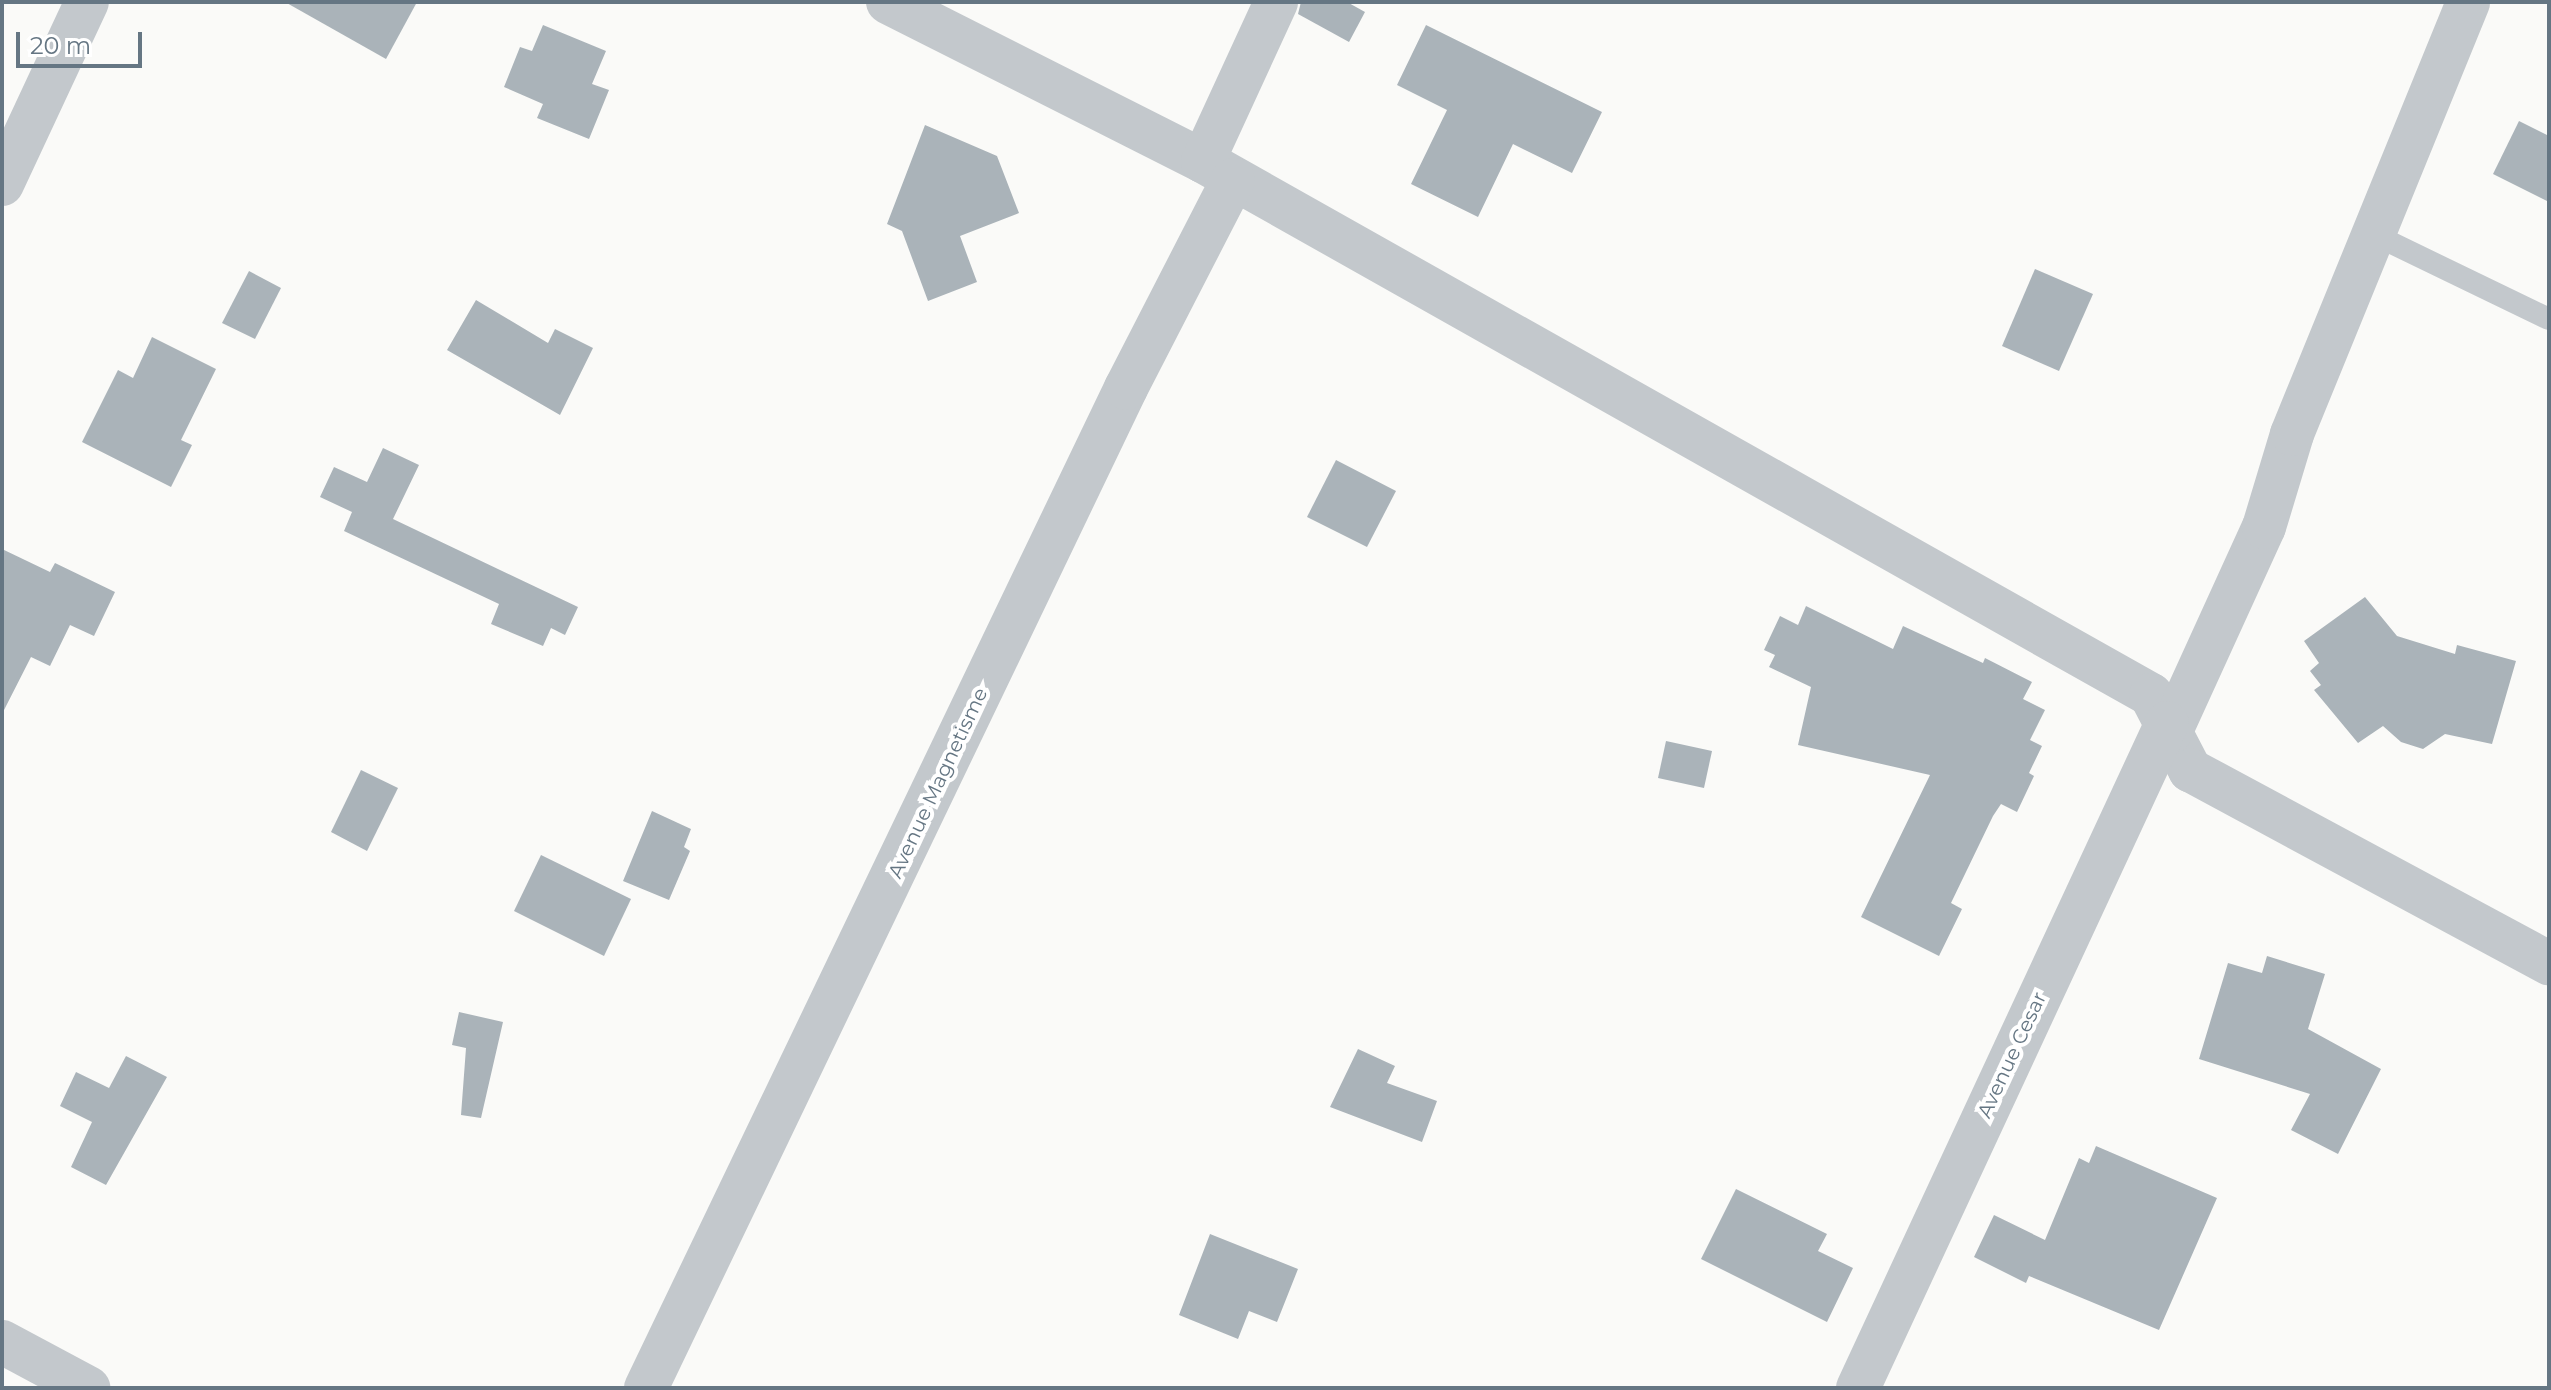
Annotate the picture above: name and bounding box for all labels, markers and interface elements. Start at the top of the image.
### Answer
scale bar [20,16,146,66]
text: 20 m [30,31,91,60]
street label: Avenue Magnetisme [883,684,993,882]
street label: Avenue Cesar [1972,988,2052,1122]

